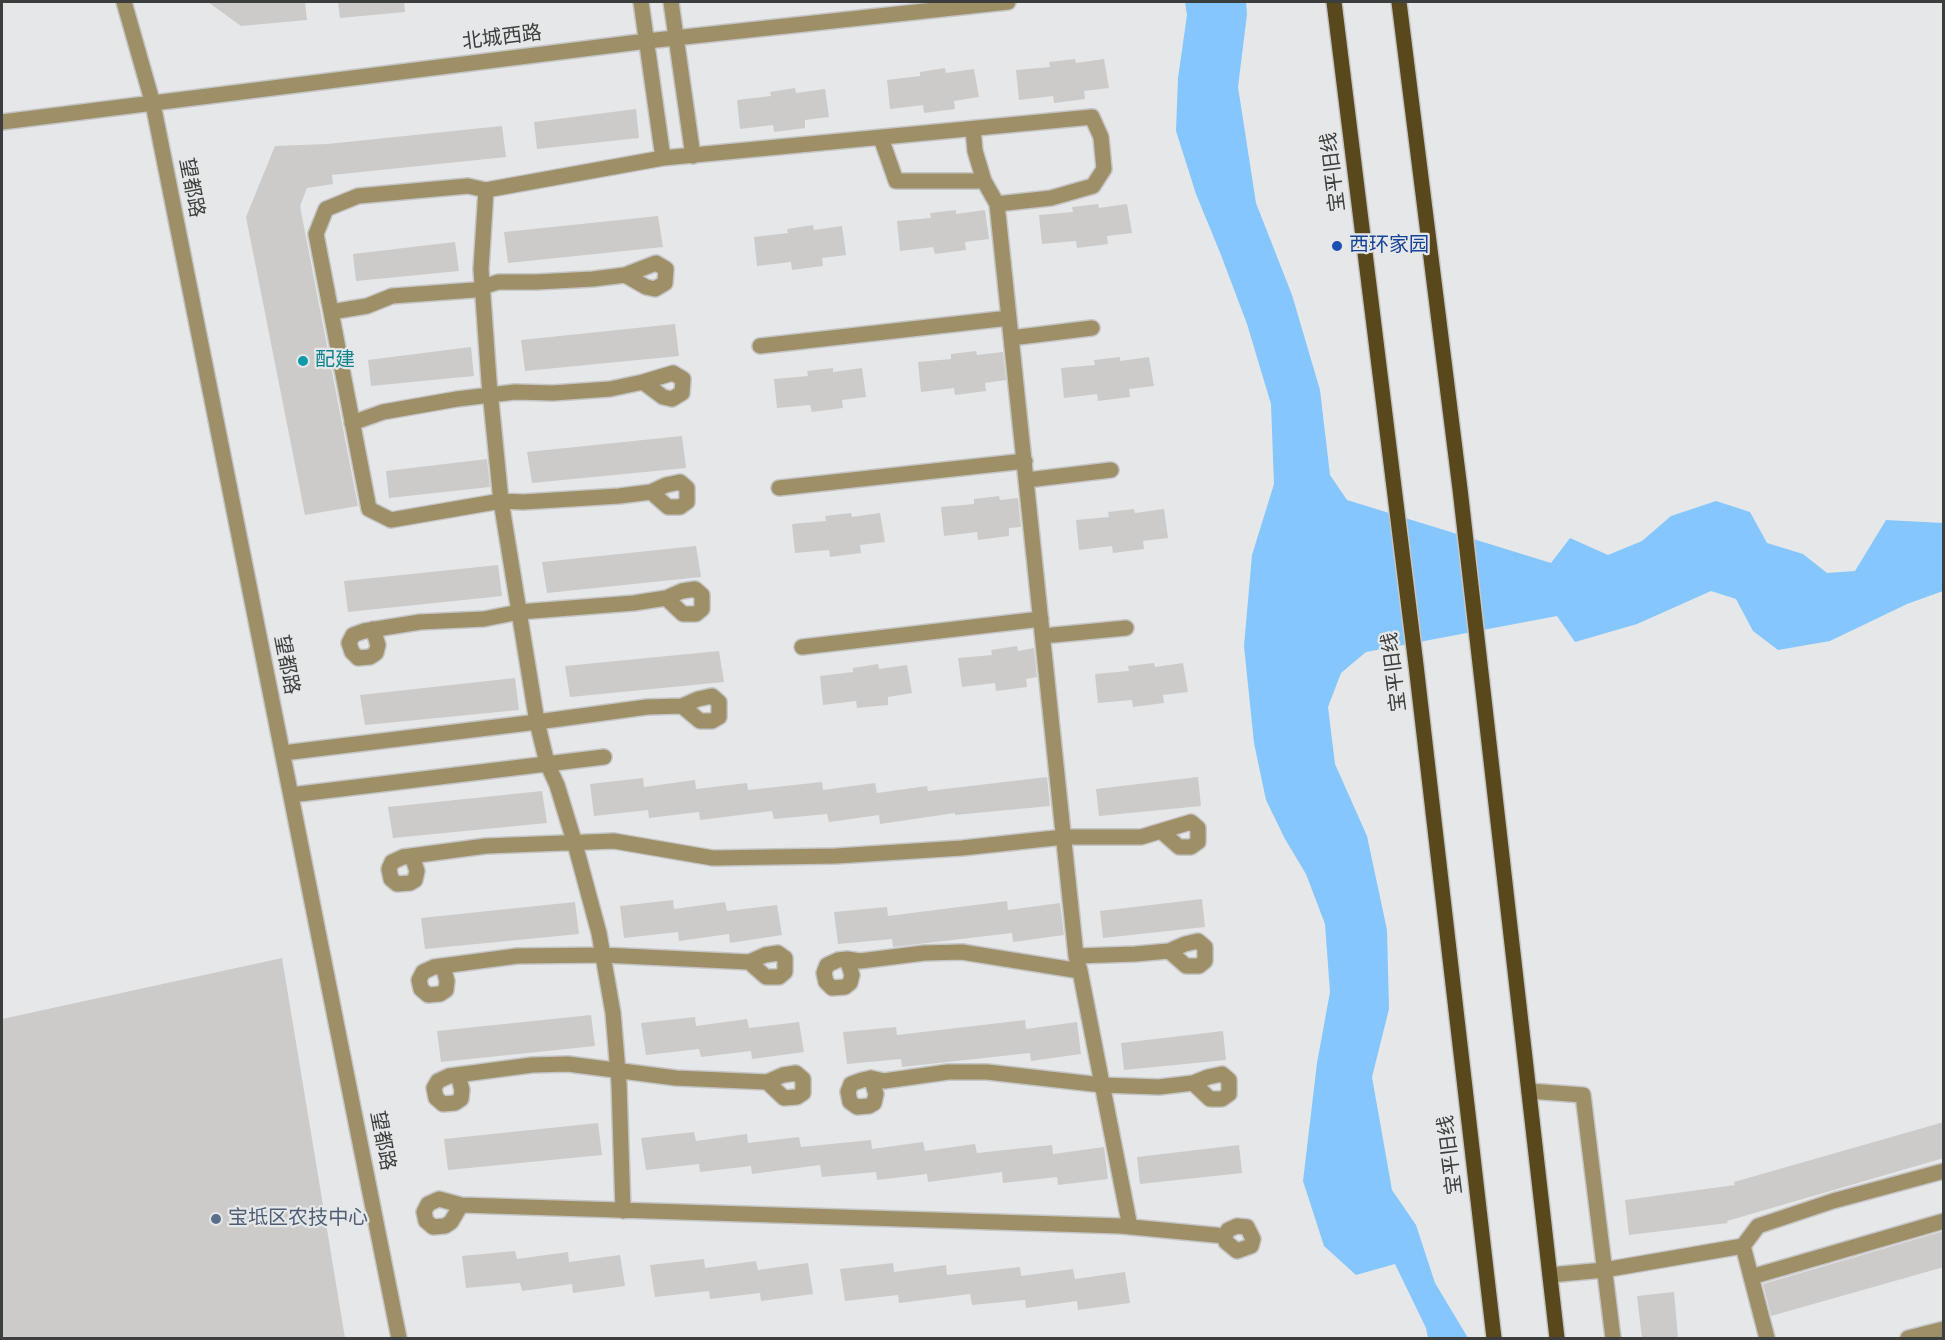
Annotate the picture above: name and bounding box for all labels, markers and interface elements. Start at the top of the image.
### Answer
street label: 北城西路 [461,21,543,55]
street label: 宝平旧线 [1317,131,1351,213]
street label: 望都路 [173,156,209,220]
place label: 西环家园 [1349,234,1429,258]
marker: 西环家园 [1330,239,1344,253]
place label: 配建 [315,349,355,373]
marker: 配建 [296,354,310,368]
street label: 宝平旧线 [1378,631,1412,713]
street label: 望都路 [268,633,304,697]
street label: 望都路 [364,1109,400,1173]
street label: 宝平旧线 [1434,1114,1468,1196]
place label: 宝坻区农技中心 [228,1207,368,1231]
marker: 宝坻区农技中心 [209,1212,223,1226]

